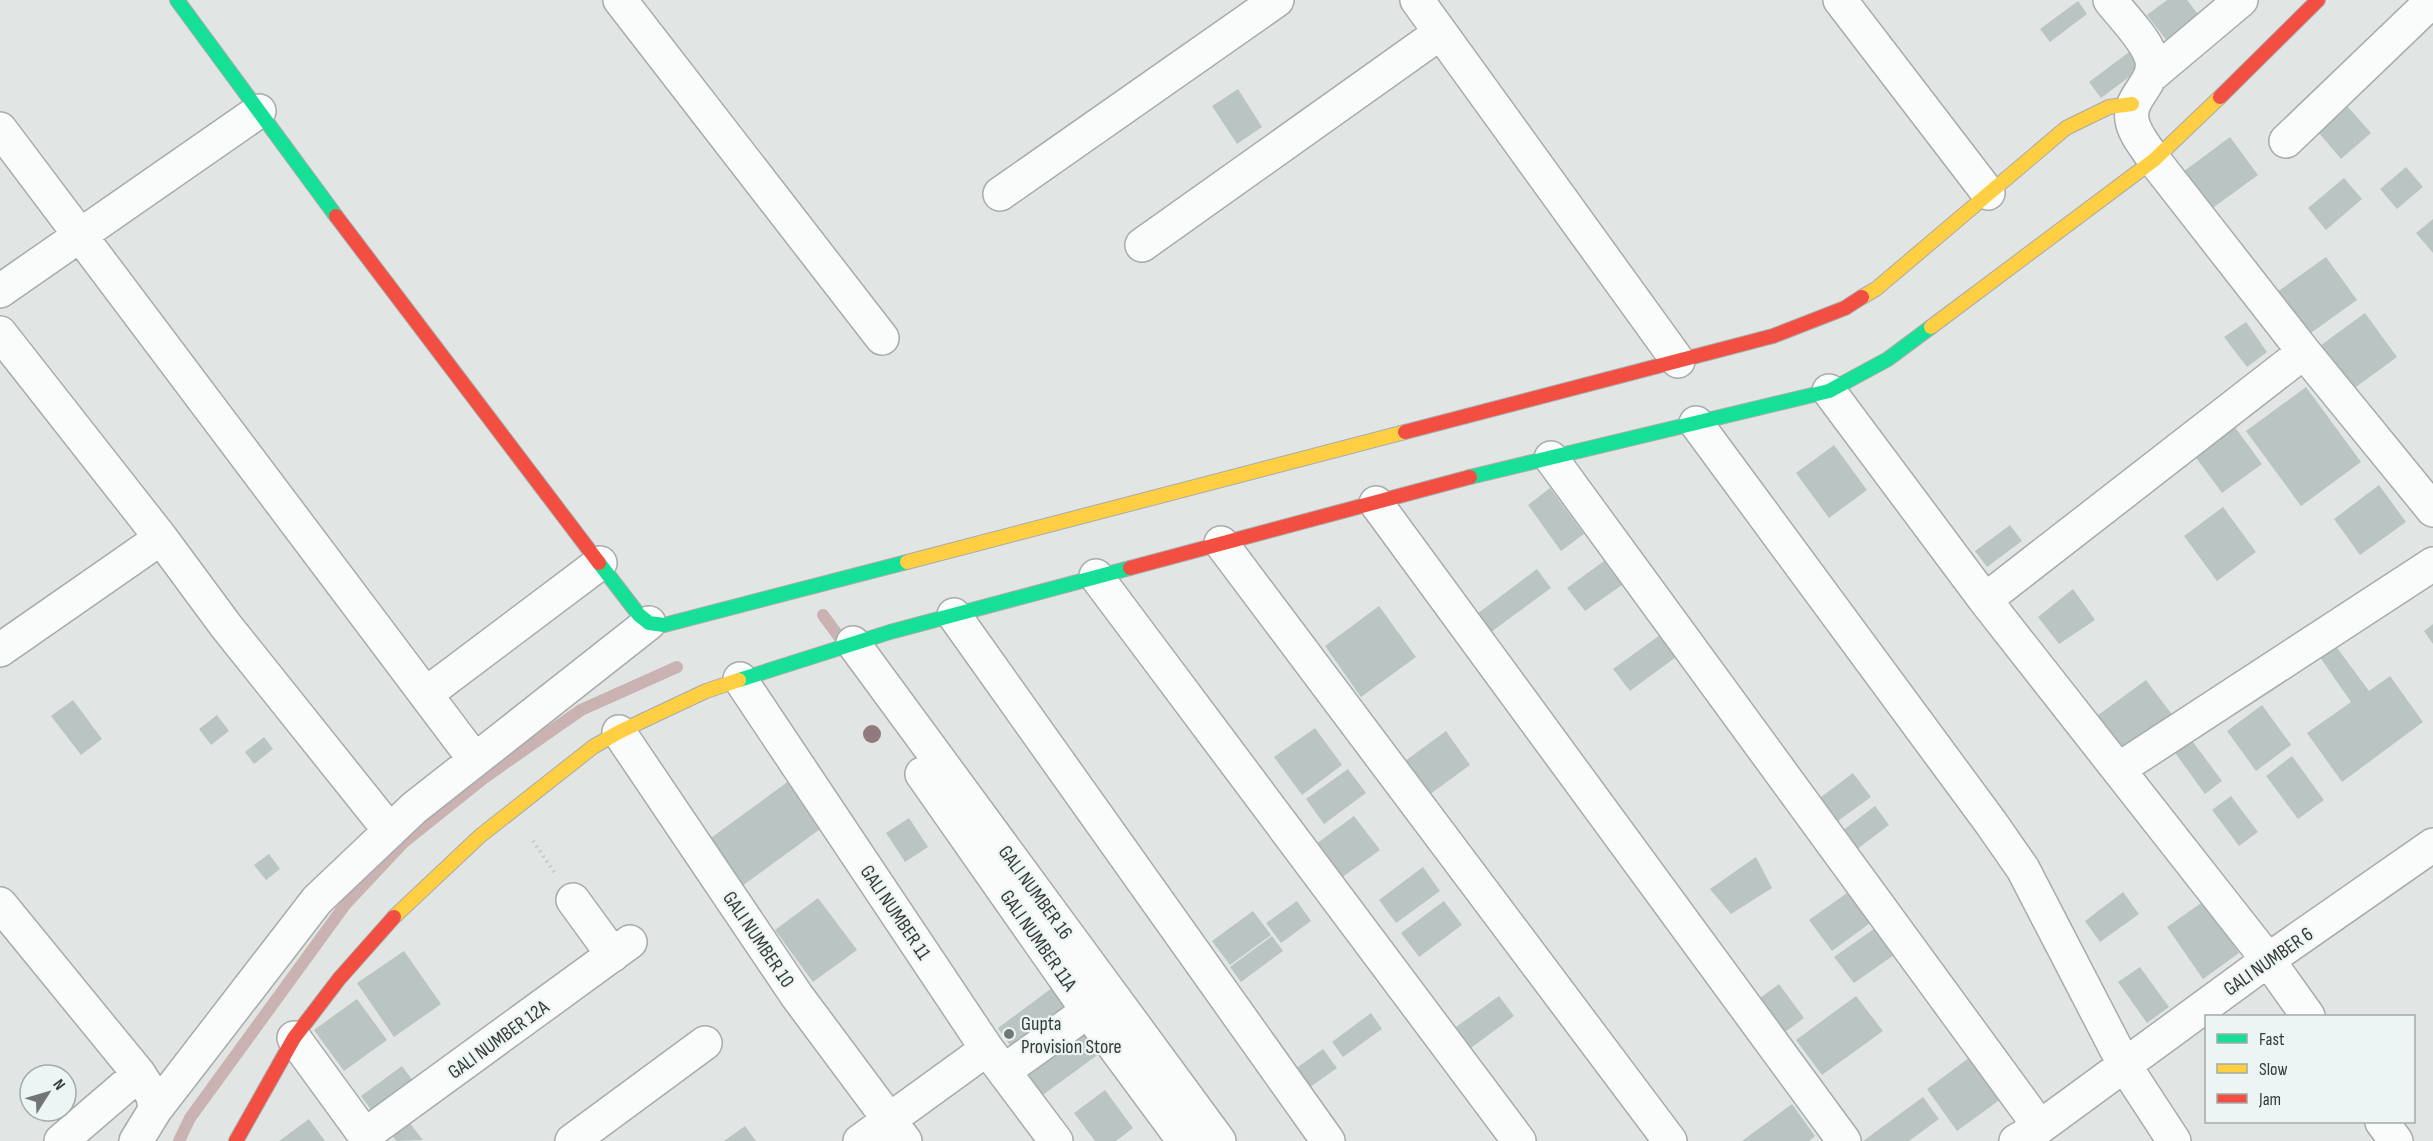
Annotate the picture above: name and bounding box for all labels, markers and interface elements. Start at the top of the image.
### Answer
street label: GALI NUMBER 16 [993,841,1077,944]
street label: GALI NUMBER 11 [855,861,936,964]
street label: GALI NUMBER 11A [995,886,1082,996]
street label: GALI NUMBER 10 [717,887,799,992]
street label: GALI NUMBER 6 [2219,922,2318,1001]
street label: GALI NUMBER 12A [443,995,554,1084]
place label: Gupta Provision Store [1021,1012,1122,1059]
legend [2205,1015,2415,1123]
marker: Gupta Provision Store [1002,1027,1016,1041]
text: Fast [2259,1029,2285,1050]
text: Slow [2259,1059,2288,1080]
north arrow [18,1063,78,1123]
text: N [49,1076,69,1094]
text: Jam [2258,1089,2281,1110]

